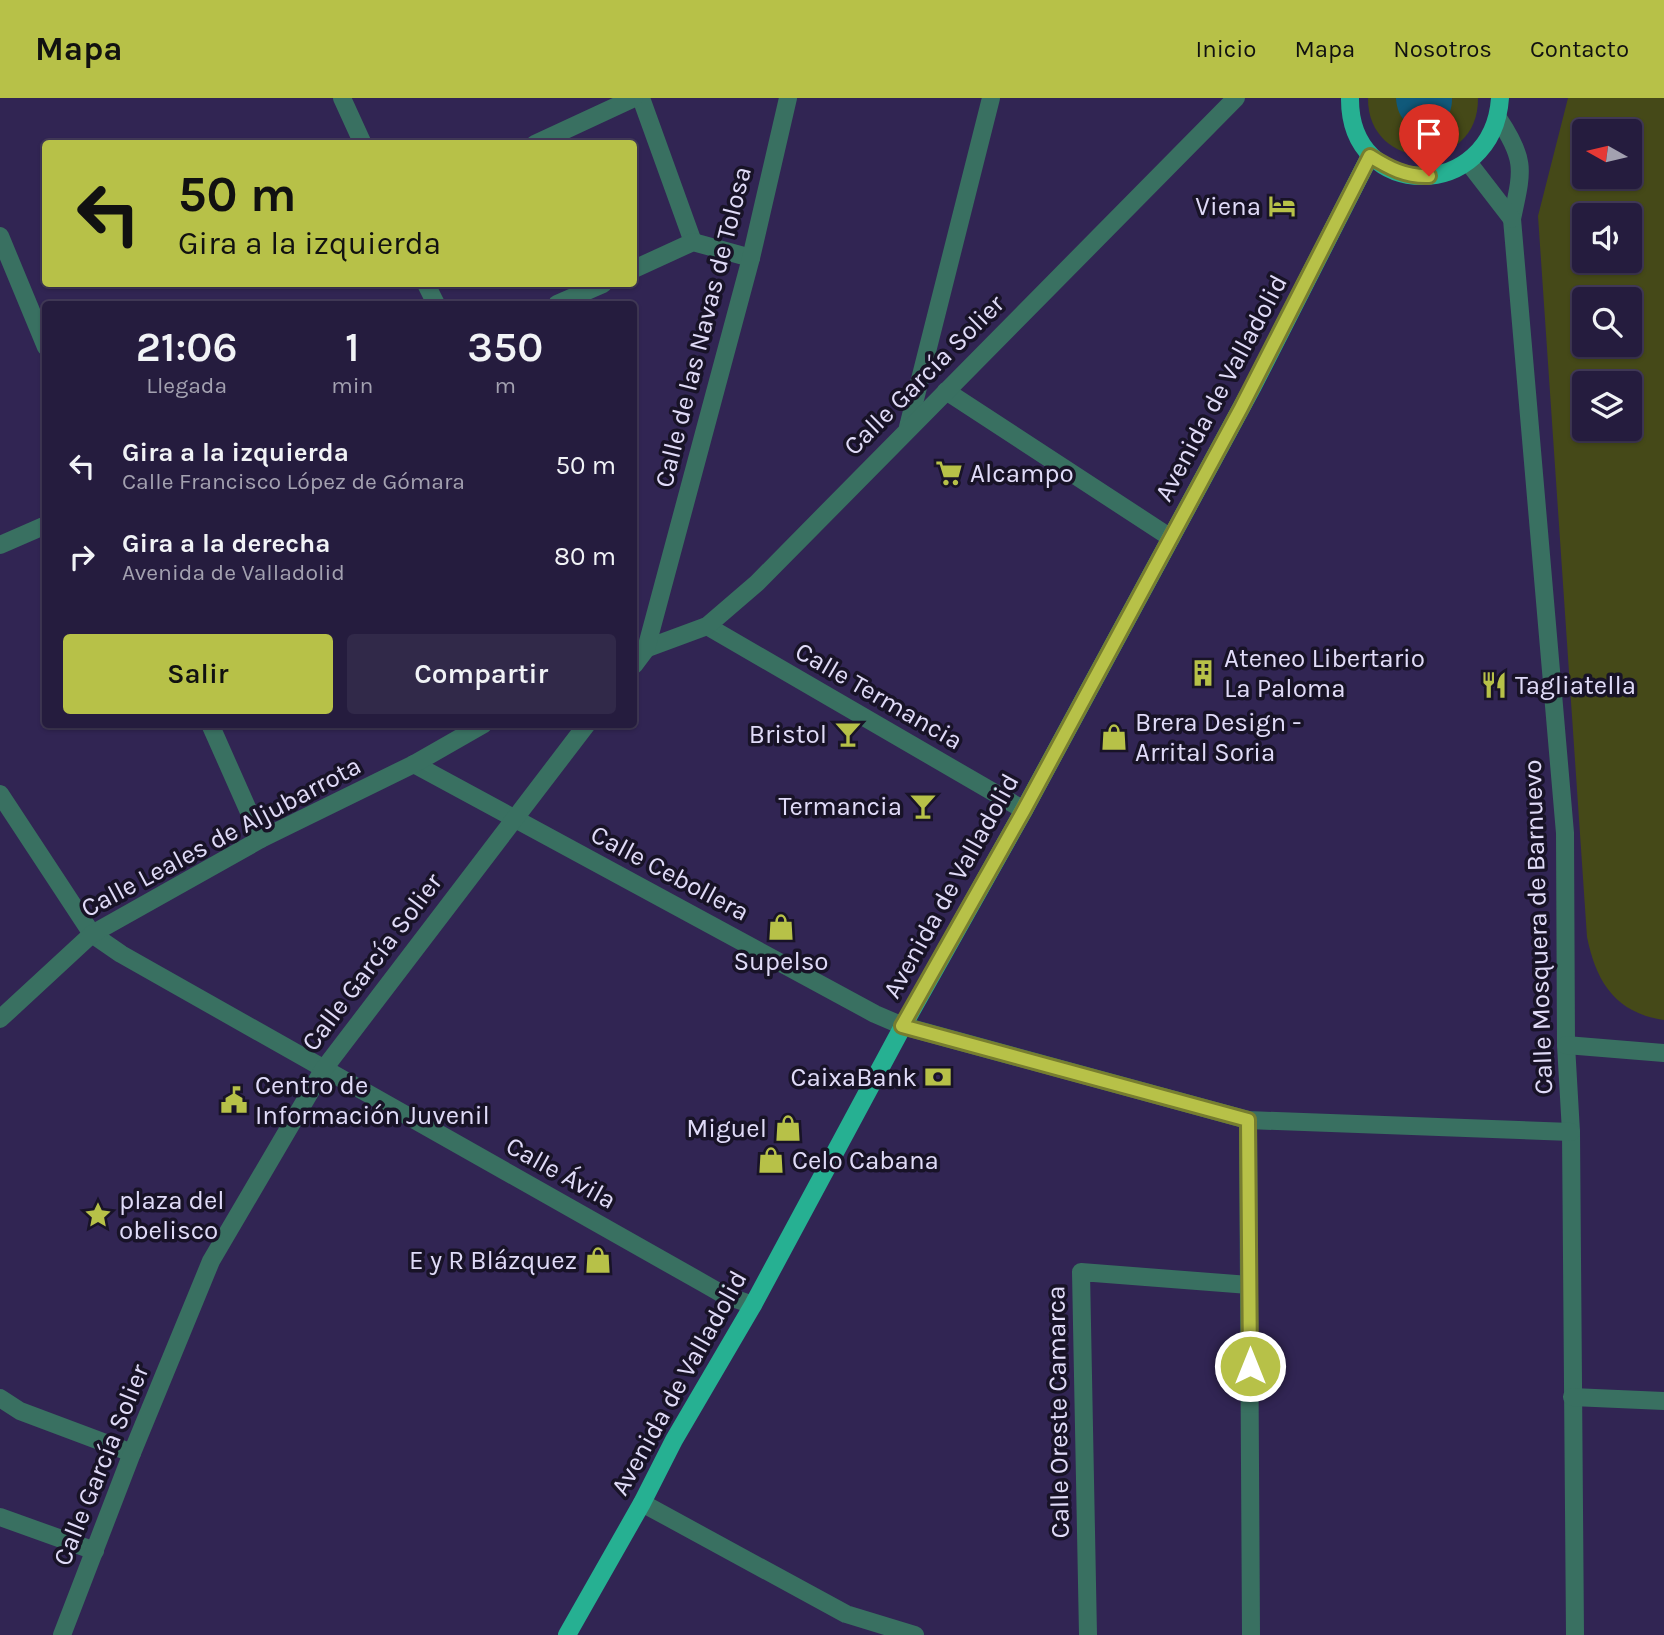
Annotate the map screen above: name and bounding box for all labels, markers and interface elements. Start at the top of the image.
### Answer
text: Mapa [35,30,123,68]
text: Inicio [1195,35,1256,63]
text: Mapa [1294,35,1355,63]
text: Nosotros [1393,35,1492,63]
text: Contacto [1530,35,1629,63]
pin [1399,104,1459,176]
icon: arrive [1410,115,1448,153]
north arrow [1572,119,1642,189]
map controls [1572,119,1642,441]
street label: Calle de las Navas de Tolosa [648,163,758,491]
text: 50 m [178,166,296,223]
icon: left [63,168,154,259]
place label: Viena [1195,191,1261,222]
hotel icon: Viena [1267,191,1297,221]
button: sound [1572,203,1642,273]
text: Gira a la izquierda [178,225,441,262]
street label: Avenida de Valladolid [1148,269,1294,507]
button: search [1572,287,1642,357]
street label: Calle García Solier [837,288,1011,462]
text: 21:06 [136,322,238,372]
text: 1 [345,322,360,372]
text: 350 [467,322,543,372]
button: layers [1572,371,1642,441]
text: Llegada [146,372,227,399]
text: min [331,372,374,399]
text: m [494,372,516,399]
text: Gira a la izquierda [122,437,349,468]
icon: left [63,447,101,485]
text: 50 m [555,450,616,481]
supermarket icon: Alcampo [934,458,964,488]
place label: Alcampo [970,458,1074,489]
text: Calle Francisco López de Gómara [122,468,465,495]
text: Gira a la derecha [122,528,331,559]
icon: right [63,538,101,576]
text: 80 m [554,541,616,572]
text: Avenida de Valladolid [122,559,345,586]
button: Salir [63,634,333,714]
button: Compartir [347,634,616,714]
street label: Calle Termancia [790,636,968,756]
place label: Ateneo Libertario La Paloma [1224,643,1425,704]
building icon: Ateneo Libertario La Paloma [1188,658,1218,688]
restaurant icon: Tagliatella [1479,670,1509,700]
place label: Tagliatella [1515,670,1636,701]
place label: Brera Design - Arrital Soria [1135,707,1301,768]
place label: Bristol [749,719,827,750]
bar icon: Bristol [833,719,863,749]
shop icon: Brera Design - Arrital Soria [1099,722,1129,752]
street label: Calle Leales de Aljubarrota [76,750,366,924]
street label: Calle Mosquera de Barnuevo [1517,759,1559,1095]
street label: Avenida de Valladolid [876,768,1026,1004]
place label: Termancia [778,791,902,822]
bar icon: Termancia [908,791,938,821]
street label: Calle Cebollera [586,818,754,928]
street label: Calle García Solier [295,867,449,1057]
shop icon: Supelso [766,912,796,942]
place label: Supelso [733,946,829,977]
place label: CaixaBank [791,1062,917,1093]
bank icon: CaixaBank [923,1062,953,1092]
place label: Centro de Información Juvenil [255,1070,490,1131]
public building icon: Centro de Información Juvenil [219,1085,249,1115]
place label: Miguel [686,1113,767,1144]
shop icon: Miguel [773,1113,803,1143]
street label: Calle Ávila [501,1129,622,1216]
shop icon: Celo Cabana [756,1145,786,1175]
place label: Celo Cabana [792,1145,939,1176]
place label: plaza del obelisco [119,1185,225,1246]
place icon: plaza del obelisco [83,1200,113,1230]
place label: E y R Blázquez [409,1245,577,1276]
shop icon: E y R Blázquez [583,1245,613,1275]
street label: Avenida de Valladolid [604,1265,754,1501]
street label: Calle Oreste Camarca [1040,1285,1076,1539]
position arrow [1213,1329,1287,1403]
street label: Calle García Solier [47,1359,156,1570]

